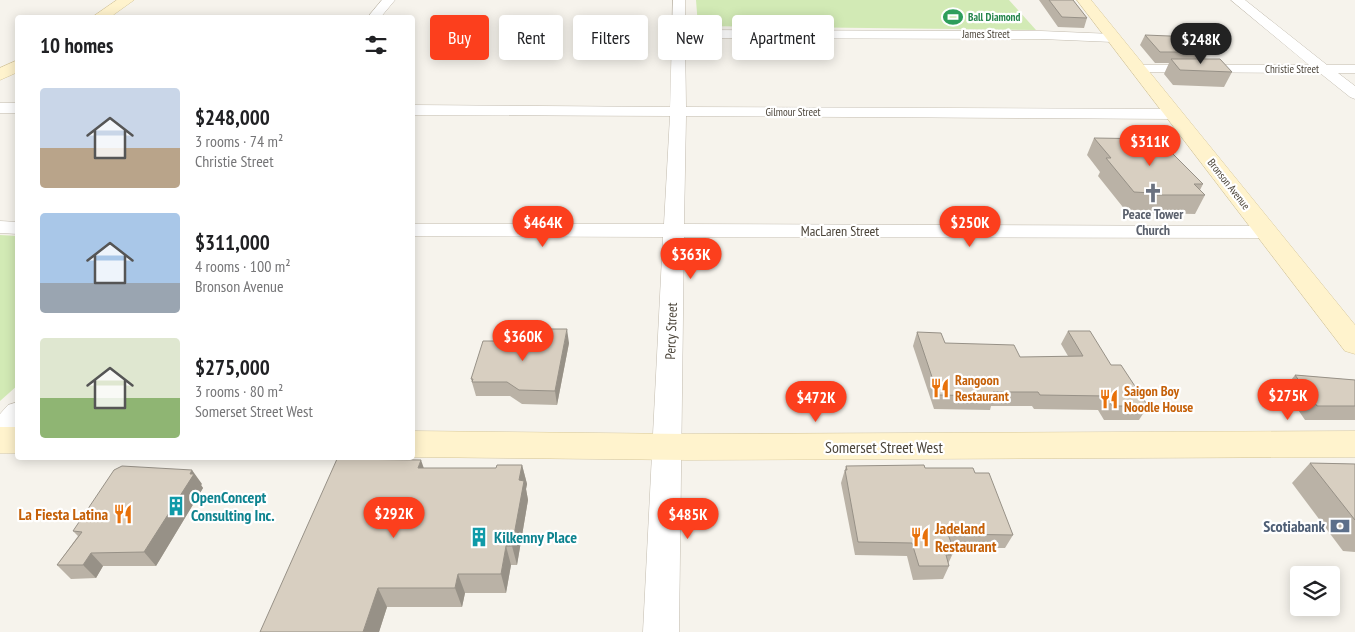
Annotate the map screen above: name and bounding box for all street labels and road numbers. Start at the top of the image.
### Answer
street label: James Street [961,27,1010,41]
street label: Christie Street [1265,62,1319,76]
street label: Gilmour Street [765,105,821,119]
street label: Bronson Avenue [1205,156,1254,213]
street label: MacLaren Street [801,222,879,240]
street label: Percy Street [661,302,681,360]
street label: Somerset Street West [825,437,944,457]

